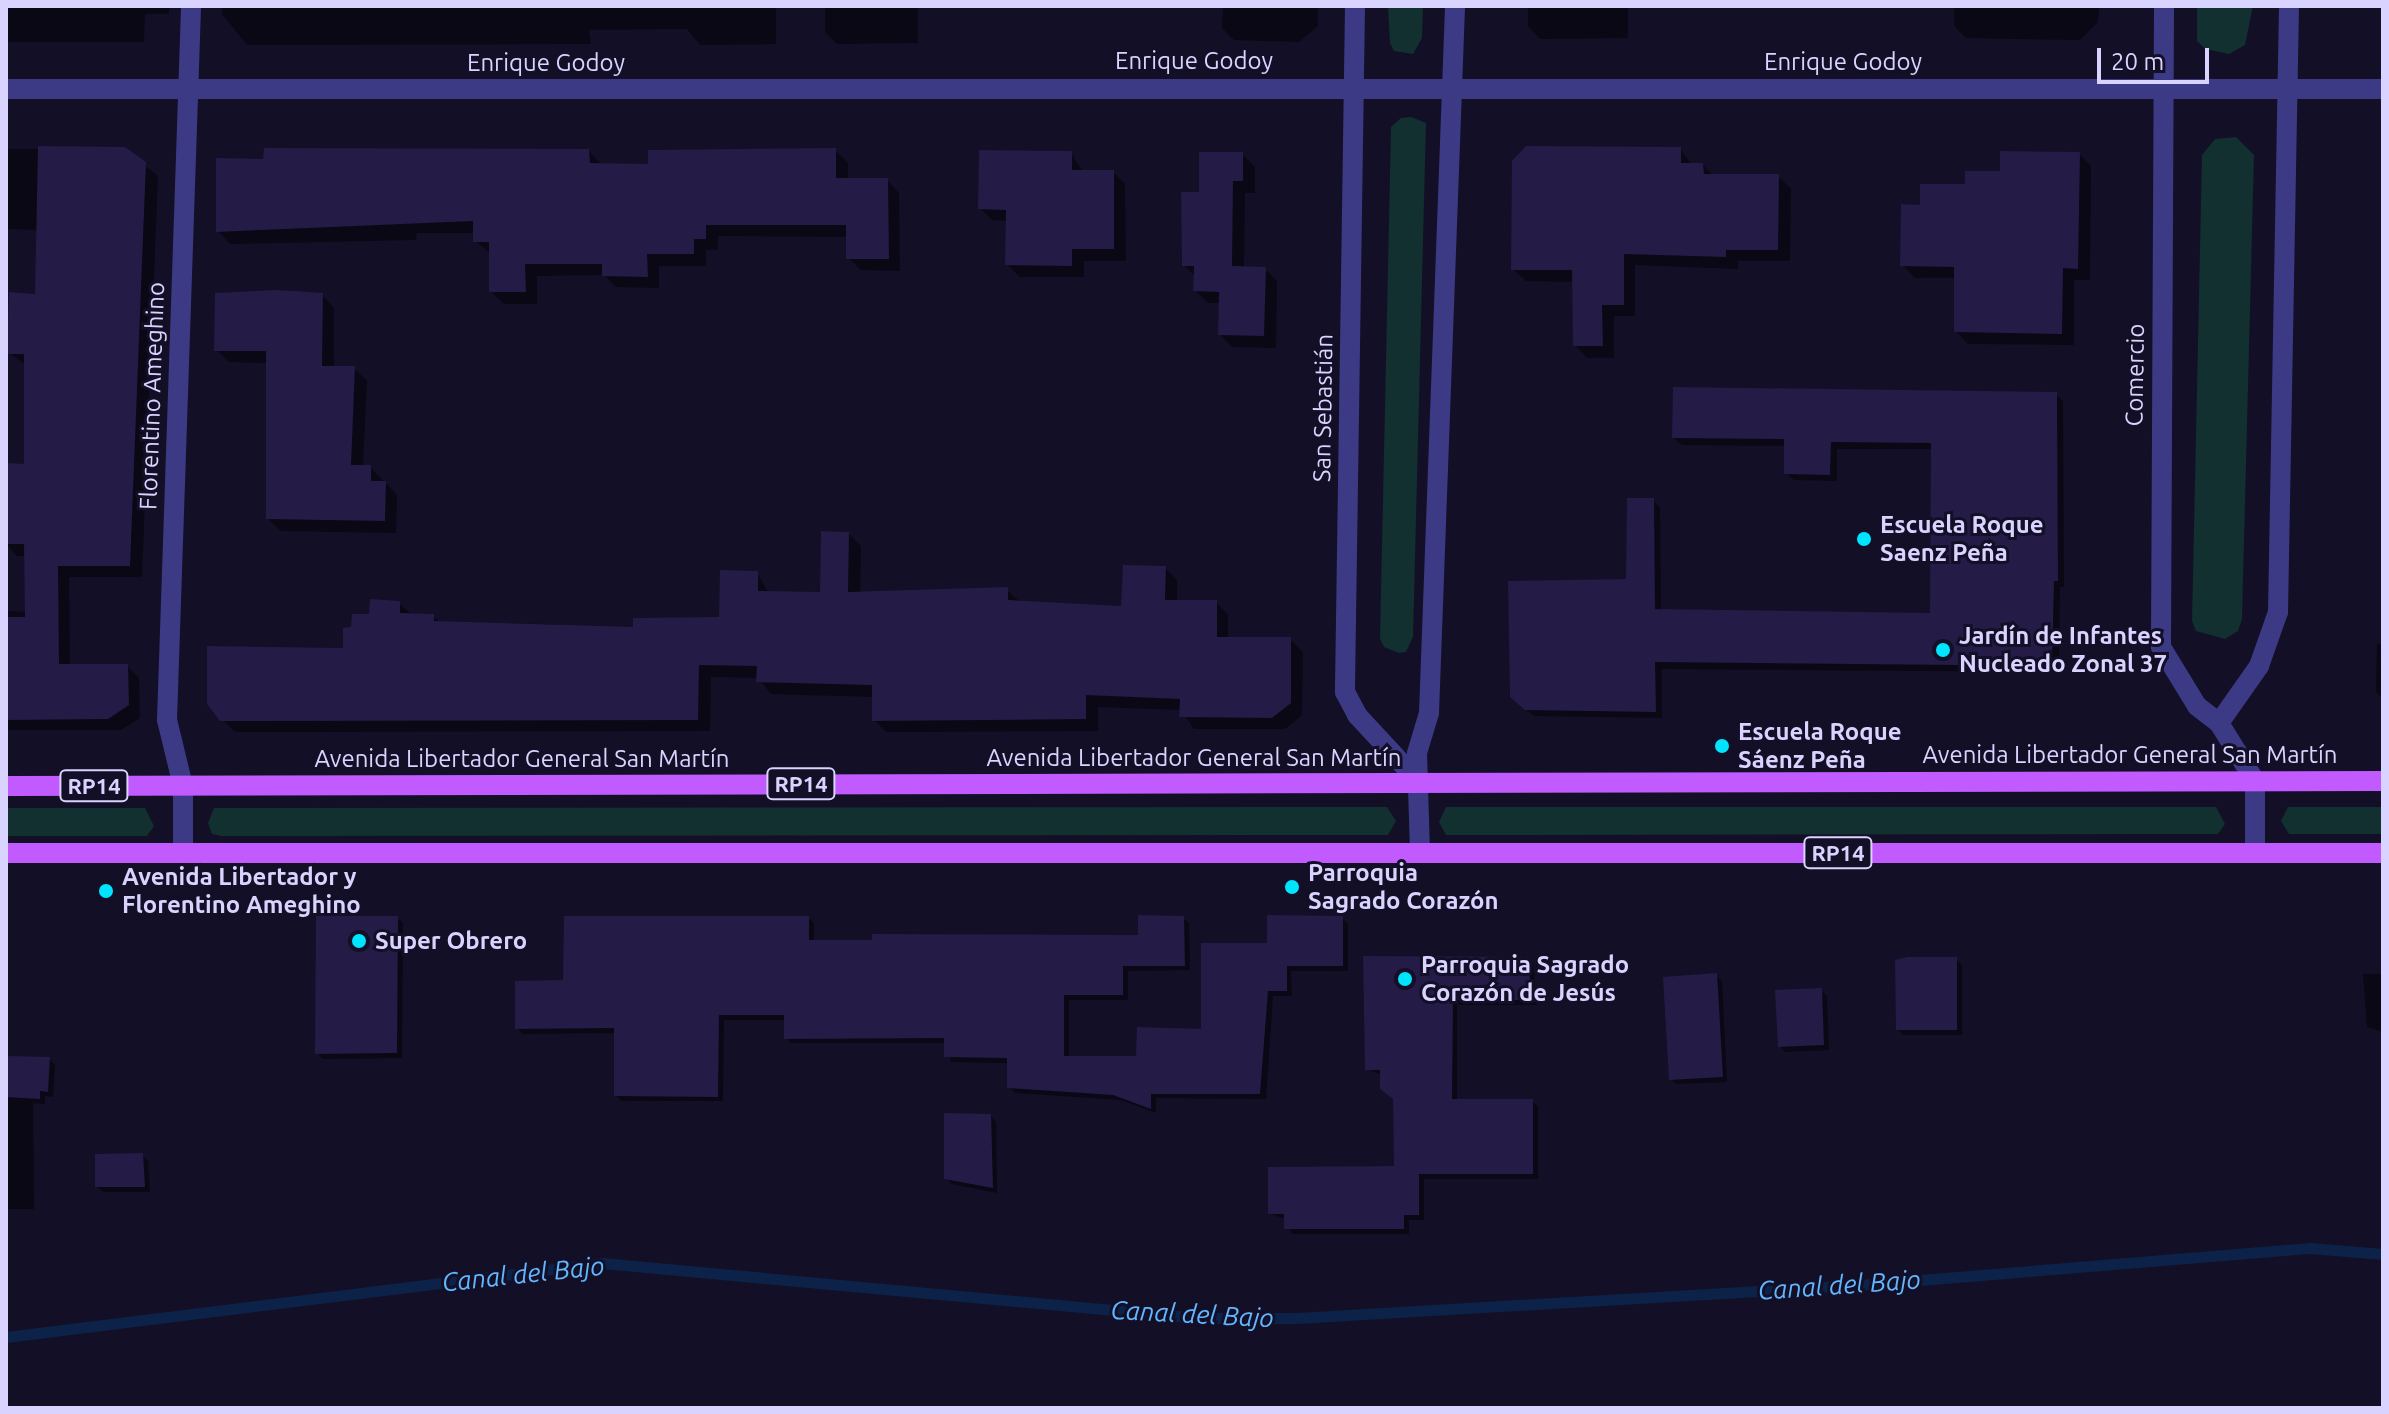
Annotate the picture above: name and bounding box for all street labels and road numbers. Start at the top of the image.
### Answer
street label: Enrique Godoy [1115,47,1273,75]
street label: Enrique Godoy [1764,48,1922,76]
street label: Enrique Godoy [467,49,625,77]
street label: Florentino Ameghino [134,282,170,510]
street label: Comercio [2120,323,2150,427]
street label: San Sebastián [1307,334,1339,482]
street label: Avenida Libertador General San Martín [1922,741,2338,769]
street label: Avenida Libertador General San Martín [986,744,1402,772]
street label: Avenida Libertador General San Martín [314,745,730,773]
road number: RP14 [765,766,837,802]
road number: RP14 [58,768,130,804]
road number: RP14 [1802,835,1874,871]

